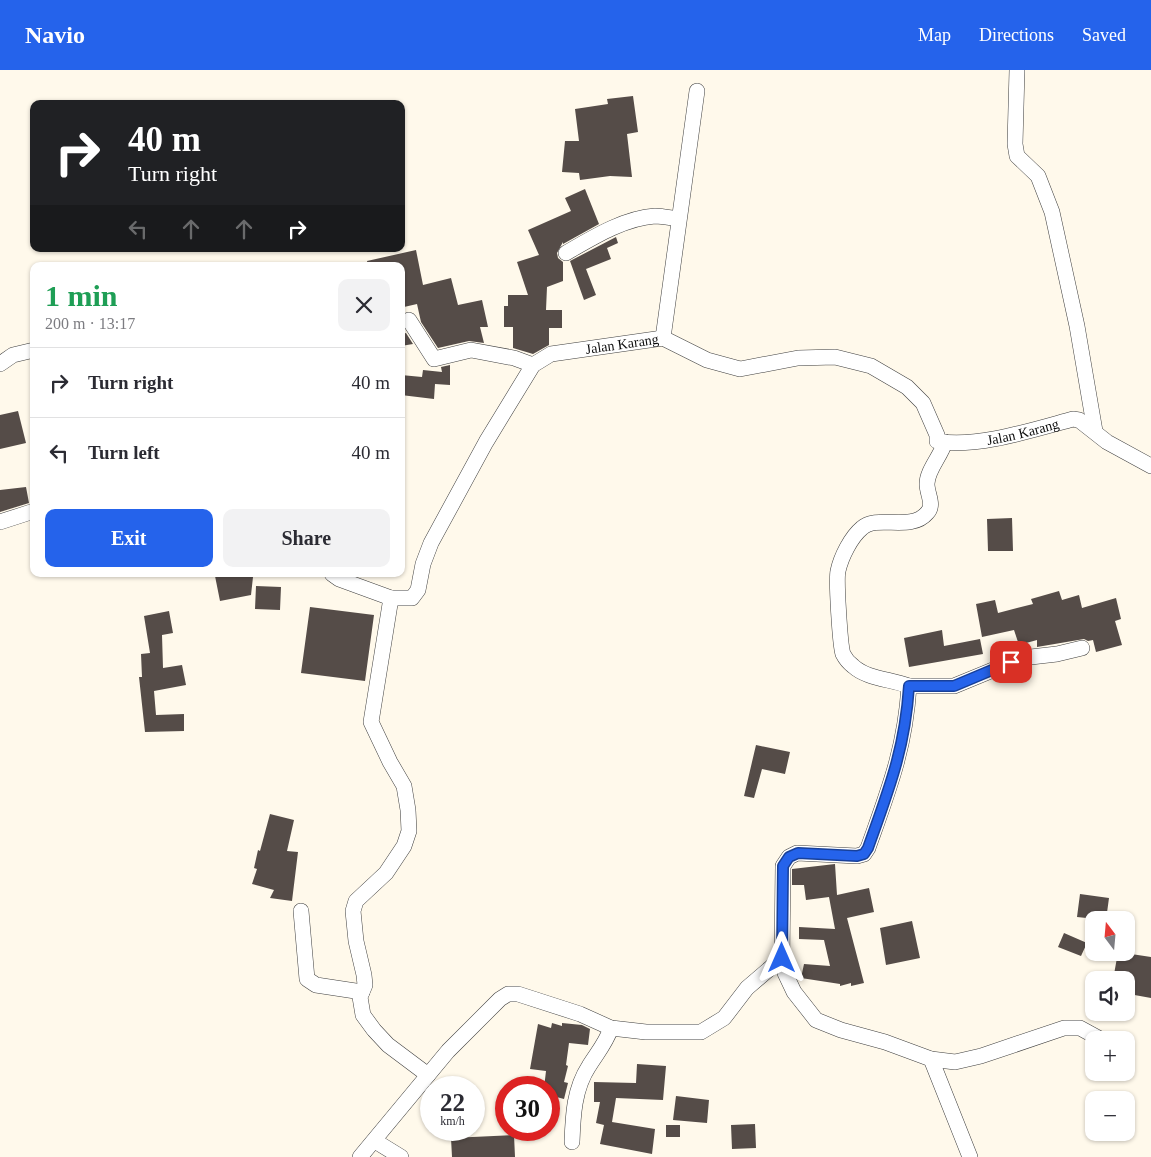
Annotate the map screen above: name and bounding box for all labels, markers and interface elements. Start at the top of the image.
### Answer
text: Navio [25,22,85,48]
text: Map [918,25,951,45]
text: Directions [979,25,1054,45]
text: Saved [1082,25,1126,45]
icon: right [45,120,110,185]
text: 40 m [128,120,201,159]
text: Turn right [128,161,217,186]
icon: left [124,215,152,243]
icon: ahead [177,215,205,243]
icon: ahead [230,215,258,243]
icon: right [283,215,311,243]
text: 1 min [45,279,118,312]
button: close [338,279,390,331]
text: 200 m · 13:17 [45,315,135,332]
street label: Jalan Karang [585,331,660,356]
icon: right [45,369,73,397]
text: Turn right [88,372,173,393]
text: 40 m [351,372,390,393]
street label: Jalan Karang [986,416,1060,448]
icon: left [45,439,73,467]
text: Turn left [88,442,160,463]
text: 40 m [351,442,390,463]
button: Exit [45,509,213,567]
button: Share [223,509,390,567]
pin [990,641,1032,683]
icon: arrive [997,648,1025,676]
north arrow [1085,911,1135,961]
map controls [1085,911,1135,1141]
position arrow [755,931,807,983]
button: sound [1085,971,1135,1021]
button: + [1085,1031,1135,1081]
speed limit sign: 30 [495,1076,560,1141]
text: 22 [440,1089,465,1116]
button: − [1085,1091,1135,1141]
text: km/h [440,1114,465,1128]

